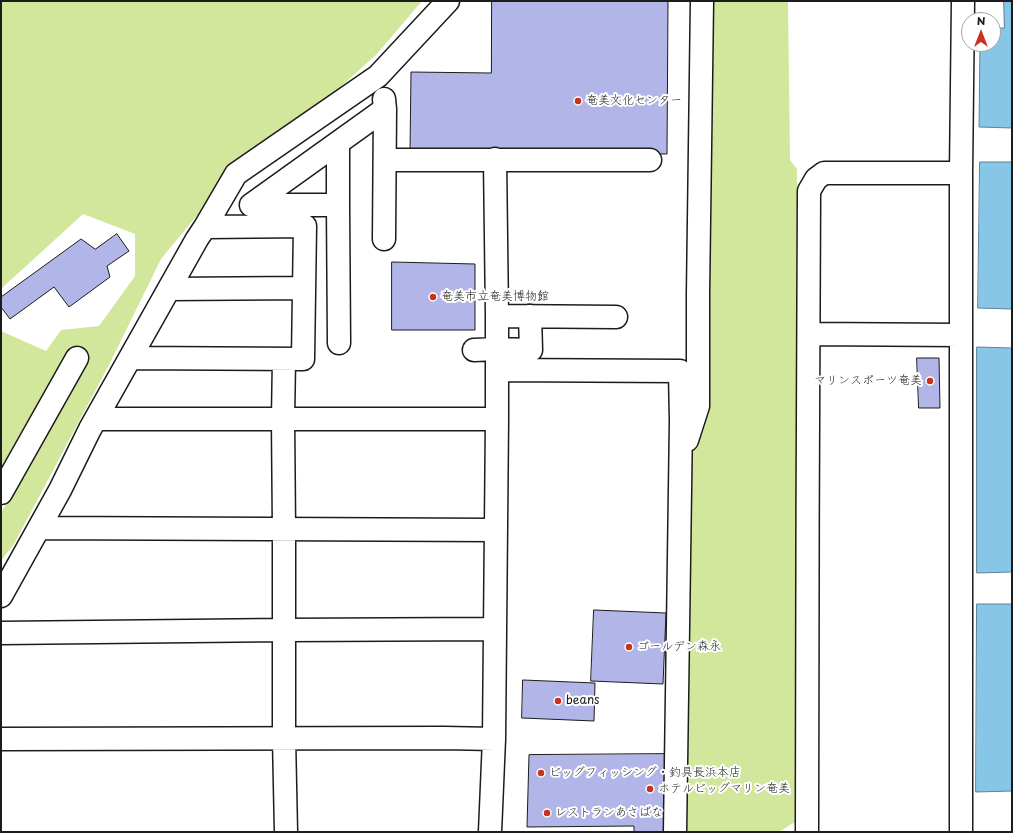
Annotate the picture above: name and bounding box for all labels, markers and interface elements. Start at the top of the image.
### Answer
north arrow [961,12,1001,52]
text: N [977,12,985,29]
place label: 奄美文化センター [586,94,682,108]
marker: 奄美文化センター [573,96,583,106]
place label: 奄美市立奄美博物館 [441,290,549,304]
marker: 奄美市立奄美博物館 [428,292,438,302]
place label: マリンスポーツ奄美 [814,374,922,388]
marker: マリンスポーツ奄美 [925,376,935,386]
place label: ゴールデン森永 [637,640,721,654]
marker: ゴールデン森永 [624,642,634,652]
place label: beans [566,694,600,708]
marker: beans [553,696,563,706]
place label: ビッグフィッシング・釣具長浜本店 [549,766,741,780]
marker: ビッグフィッシング・釣具長浜本店 [536,768,546,778]
place label: ホテルビッグマリン奄美 [658,782,790,796]
marker: ホテルビッグマリン奄美 [645,784,655,794]
place label: レストランあさばな [555,806,663,820]
marker: レストランあさばな [542,808,552,818]

